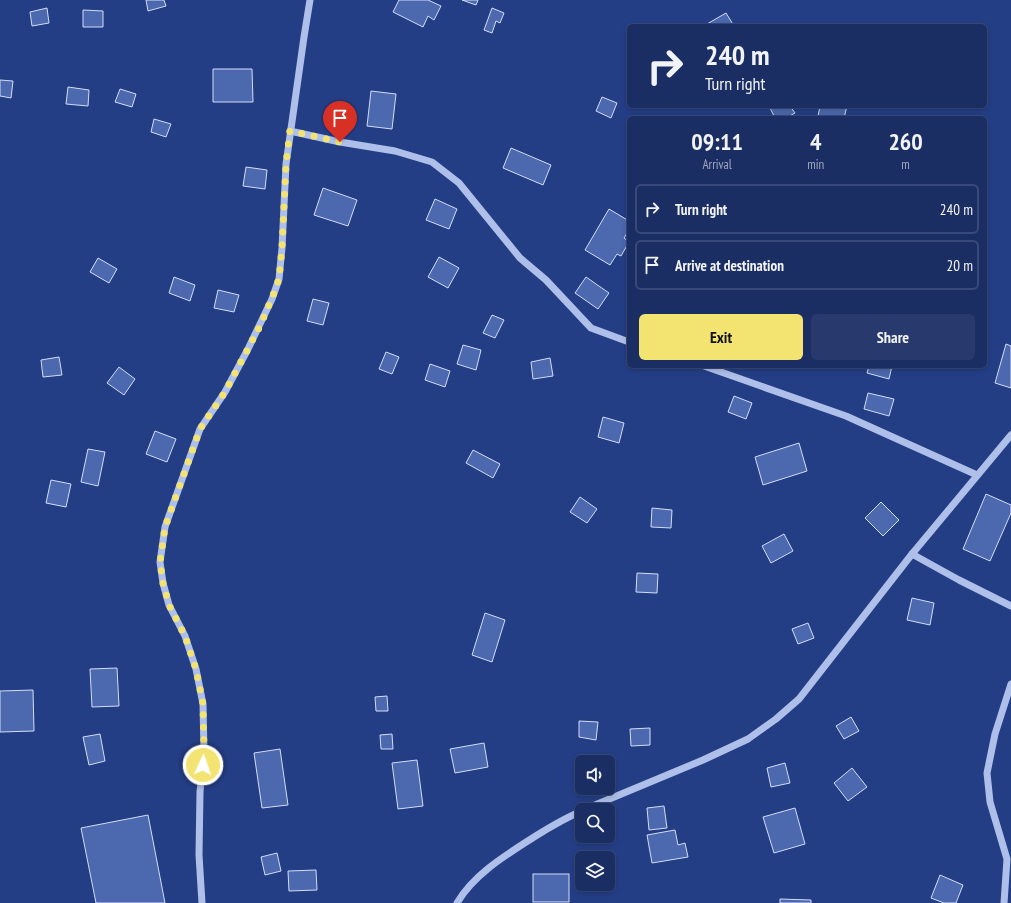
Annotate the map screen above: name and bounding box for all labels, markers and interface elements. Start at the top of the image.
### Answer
text: 240 m [705,36,769,73]
icon: right [639,40,691,92]
text: Turn right [705,72,765,95]
pin [323,101,357,142]
icon: arrive [329,107,351,129]
text: 09:11 [691,126,743,157]
text: 4 [810,126,821,157]
text: 260 [888,126,923,157]
text: Arrival [702,156,732,173]
text: min [807,156,824,173]
text: m [901,156,910,173]
icon: right [641,198,663,220]
text: Turn right [675,200,727,219]
text: 240 m [940,200,973,219]
icon: arrive [641,254,663,276]
text: Arrive at destination [675,256,784,275]
text: 20 m [947,256,973,275]
button: Exit [639,314,803,360]
button: Share [811,314,975,360]
position arrow [182,744,224,786]
map controls [575,755,615,891]
button: sound [575,755,615,795]
button: search [575,803,615,843]
button: layers [575,851,615,891]

